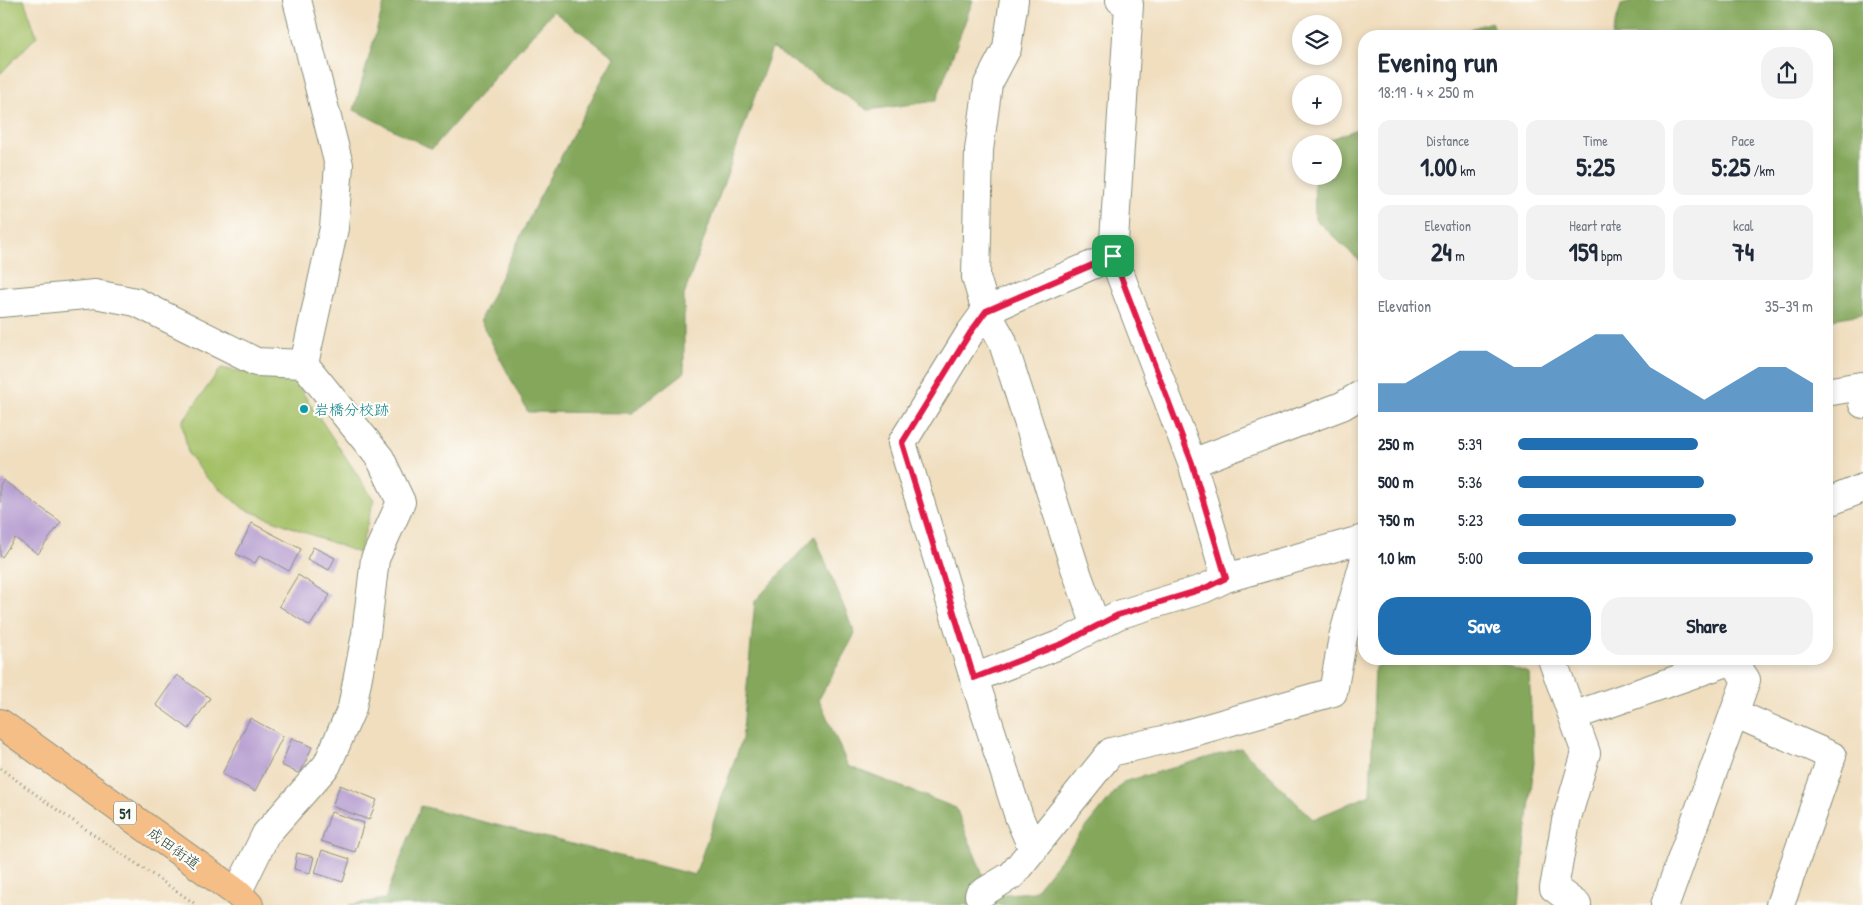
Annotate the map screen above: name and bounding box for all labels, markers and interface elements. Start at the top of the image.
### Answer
map controls [1292,15,1342,185]
button: layers [1292,15,1342,65]
text: Evening run [1378,43,1498,81]
button: share [1761,47,1813,99]
button: + [1292,75,1342,125]
text: 18:19 · 4 × 250 m [1378,81,1474,103]
text: Distance [1426,131,1469,150]
text: Time [1583,131,1608,150]
text: Pace [1732,131,1755,150]
button: − [1292,135,1342,185]
text: 1.00 [1420,150,1457,184]
text: 5:25 [1576,150,1615,184]
text: 5:25 [1712,150,1750,184]
text: km [1457,161,1476,180]
text: /km [1750,161,1775,180]
text: Elevation [1425,216,1471,235]
text: Heart rate [1569,216,1622,235]
text: kcal [1733,216,1753,235]
pin [1092,235,1134,277]
text: 24 [1431,235,1452,269]
text: 159 [1569,235,1598,269]
text: 74 [1732,235,1754,269]
icon: arrive [1099,242,1127,270]
text: m [1452,246,1465,265]
text: bpm [1598,246,1622,265]
text: Elevation [1378,295,1431,317]
text: 35–39 m [1765,295,1813,317]
place label: 岩橋分校跡 [314,399,389,420]
marker: 岩橋分校跡 [298,403,310,415]
text: 250 m [1378,433,1414,455]
text: 5:39 [1458,433,1482,455]
text: 500 m [1378,471,1414,493]
text: 5:36 [1458,471,1482,493]
text: 750 m [1378,509,1414,531]
text: 5:23 [1458,509,1483,531]
text: 1.0 km [1378,547,1416,569]
text: 5:00 [1458,547,1483,569]
button: Save [1378,597,1591,655]
button: Share [1601,597,1813,655]
road number: 51 [114,801,136,824]
street label: 成田街道 [144,822,204,874]

